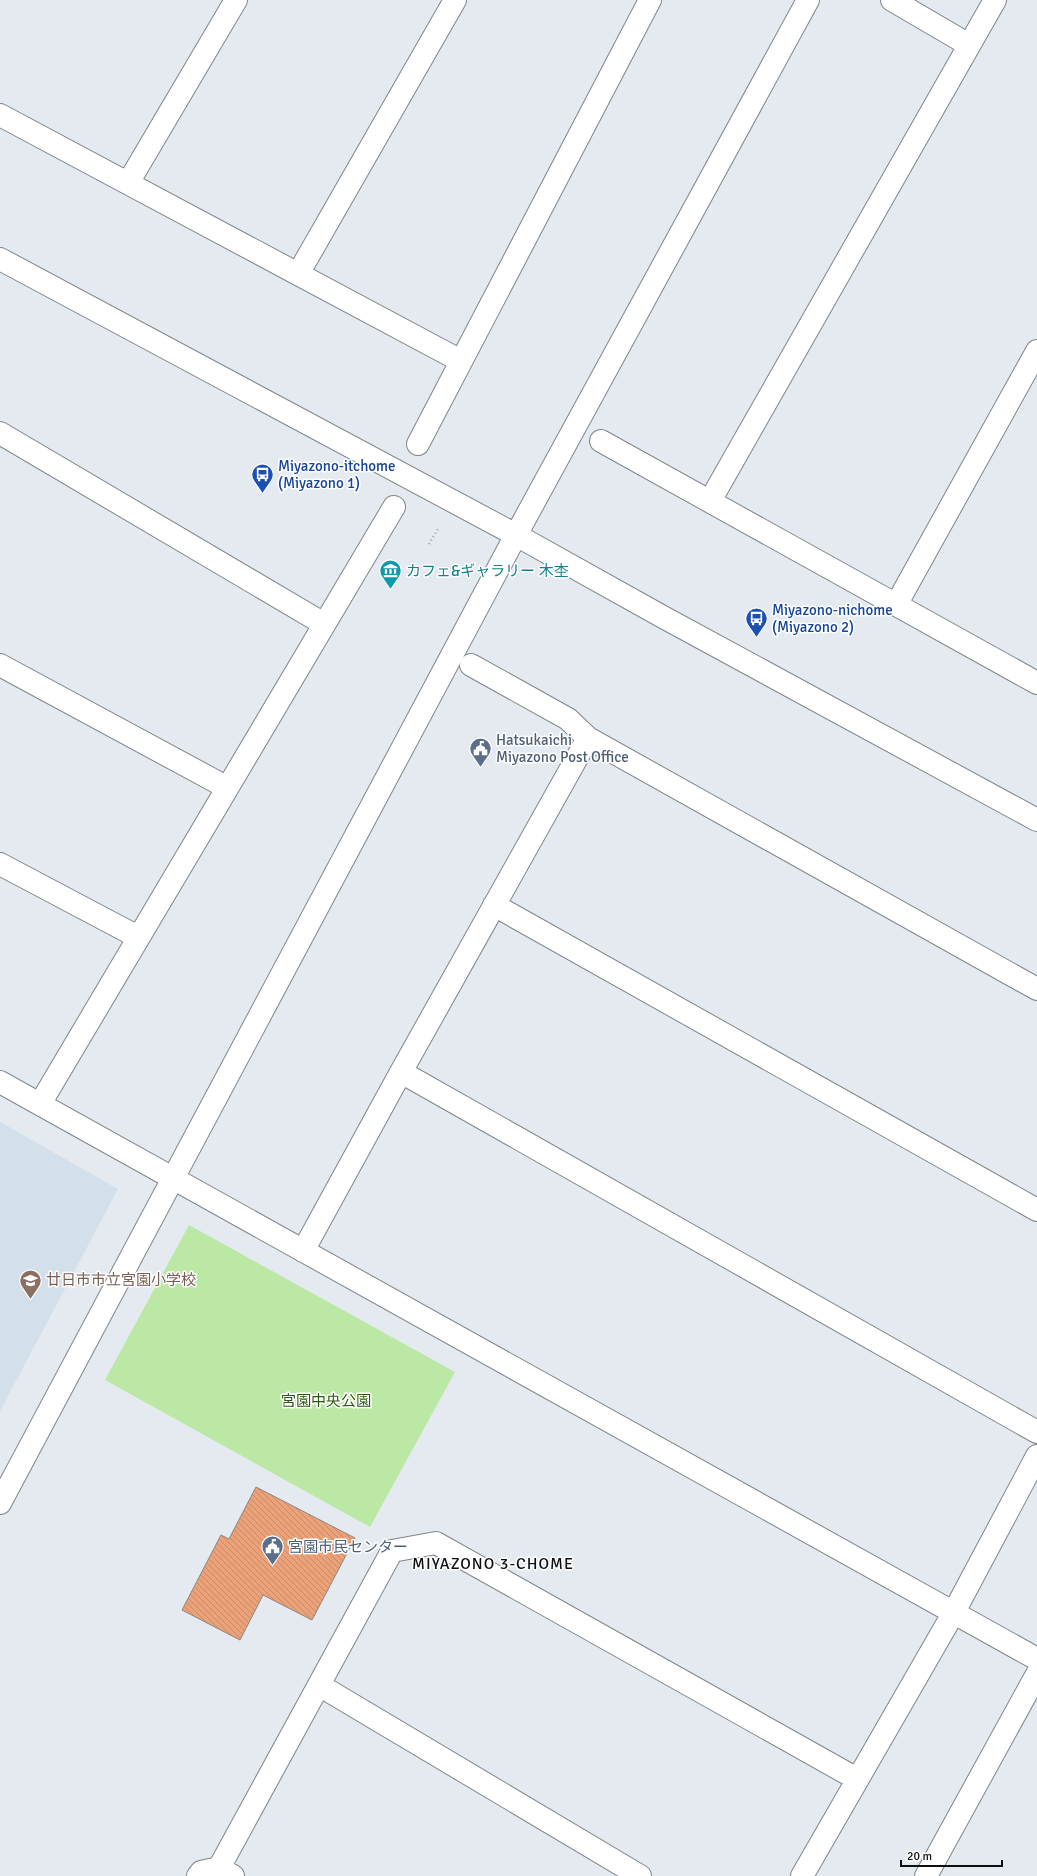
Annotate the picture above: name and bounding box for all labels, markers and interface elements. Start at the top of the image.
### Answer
place label: Miyazono-itchome (Miyazono 1) [278,457,396,492]
bus stop icon: Miyazono-itchome (Miyazono 1) [250,462,276,495]
museum icon: カフェ&ギャラリー 木杢 [377,558,403,591]
place label: カフェ&ギャラリー 木杢 [406,562,569,580]
place label: Miyazono-nichome (Miyazono 2) [772,601,893,636]
bus stop icon: Miyazono-nichome (Miyazono 2) [743,606,769,639]
place label: Hatsukaichi Miyazono Post Office [496,731,629,766]
public building icon: Hatsukaichi Miyazono Post Office [467,736,493,769]
school or university icon: 廿日市市立宮園小学校 [17,1267,43,1300]
place label: 廿日市市立宮園小学校 [46,1271,196,1289]
park label: 宮園中央公園 [281,1392,371,1410]
public building icon: 宮園市民センター [259,1534,285,1567]
place label: 宮園市民センター [288,1538,408,1556]
district label: MIYAZONO 3-CHOME [412,1554,574,1574]
scale bar [901,1842,1002,1868]
text: 20 m [907,1849,932,1864]

